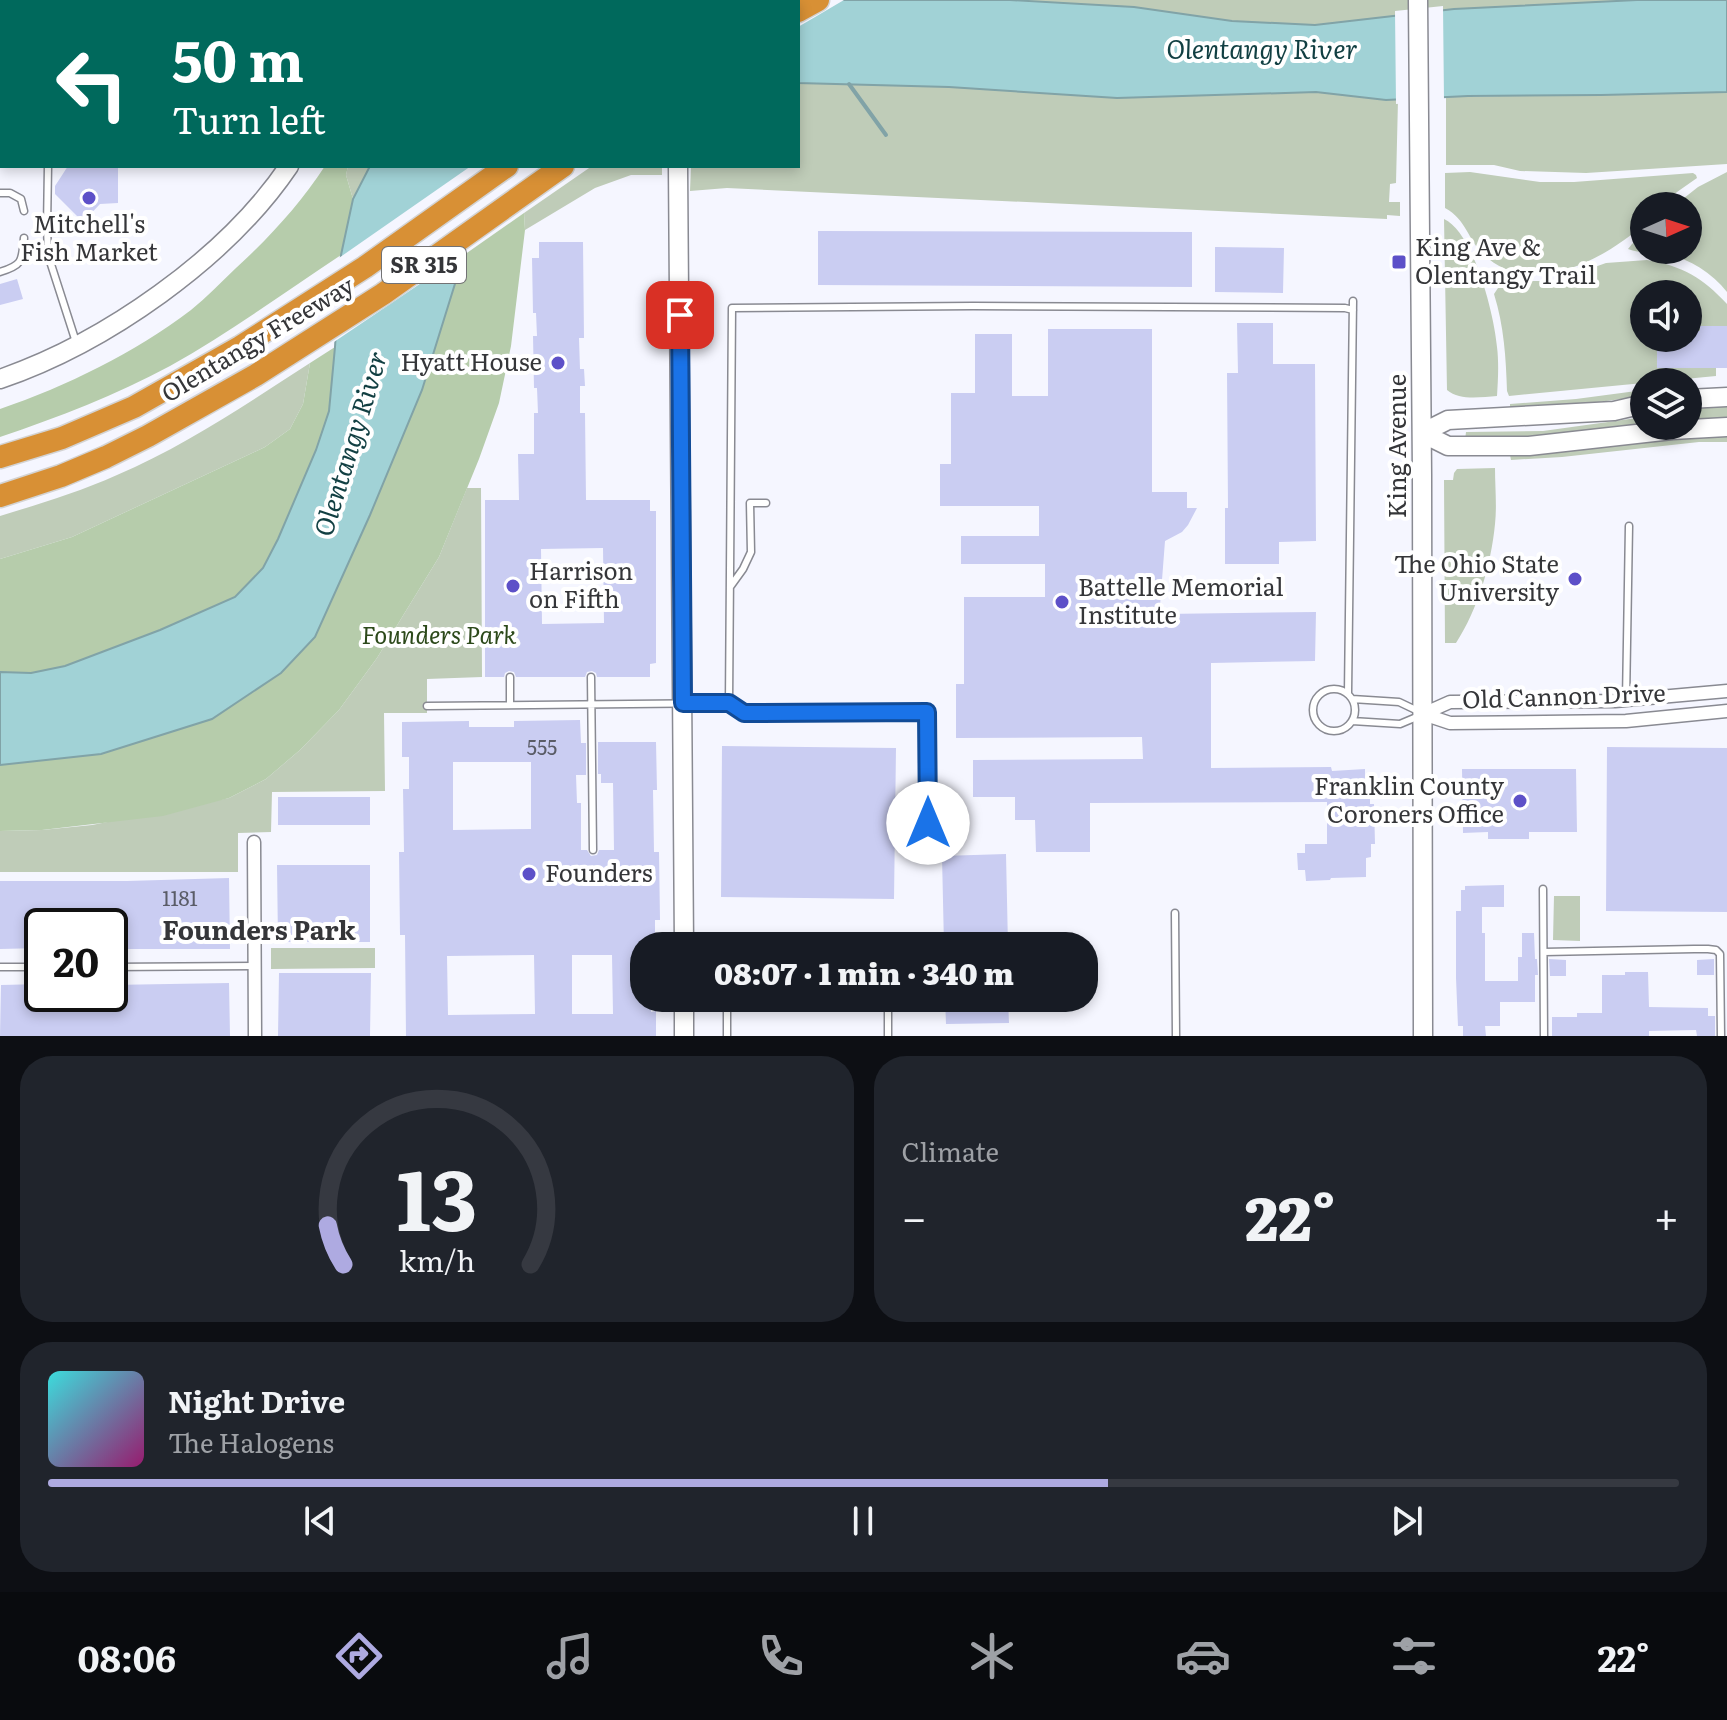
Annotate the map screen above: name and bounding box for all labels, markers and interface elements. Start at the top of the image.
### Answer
text: 50 m [172,16,304,99]
water label: Olentangy River [1166,28,1358,67]
icon: left [40,32,144,136]
text: Turn left [172,92,326,145]
marker: Mitchell's Fish Market [80,189,98,207]
north arrow [1630,192,1702,264]
map controls [1630,192,1702,440]
place label: Mitchell's Fish Market [20,205,158,268]
place label: King Ave & Olentangy Trail [1415,228,1596,291]
road number: SR 315 [382,247,466,283]
marker: King Ave & Olentangy Trail [1390,253,1408,271]
street label: Olentangy Freeway [154,266,360,409]
button: sound [1630,280,1702,352]
pin [646,281,714,349]
icon: arrive [658,293,702,337]
place label: Hyatt House [401,343,542,378]
water label: Olentangy River [302,346,395,541]
marker: Hyatt House [549,354,567,372]
button: layers [1630,368,1702,440]
street label: King Avenue [1378,374,1413,518]
place label: The Ohio State University [1394,545,1559,608]
place label: Harrison on Fifth [529,552,633,615]
place label: Battelle Memorial Institute [1078,568,1284,631]
marker: The Ohio State University [1566,570,1584,588]
marker: Harrison on Fifth [504,577,522,595]
marker: Battelle Memorial Institute [1053,593,1071,611]
park label: Founders Park [361,616,517,651]
street label: Old Cannon Drive [1462,673,1666,716]
house number: 555 [527,731,557,761]
place label: Franklin County Coroners Office [1314,767,1504,830]
position arrow [886,781,970,865]
marker: Franklin County Coroners Office [1511,792,1529,810]
place label: Founders [545,854,653,889]
marker: Founders [520,865,538,883]
house number: 1181 [162,882,198,912]
speed limit sign: 20 [24,908,128,1012]
district label: Founders Park [162,909,356,948]
text: 08:07 · 1 min · 340 m [714,950,1014,994]
text: Climate [902,1131,999,1170]
text: 13 [396,1133,477,1257]
text: 22° [1245,1170,1335,1259]
text: − [902,1182,927,1248]
text: + [1653,1182,1679,1248]
text: km/h [399,1238,475,1281]
text: Night Drive [168,1378,345,1422]
text: The Halogens [168,1422,334,1461]
icon: previous [298,1499,342,1543]
icon: pause [841,1499,885,1543]
icon: next [1385,1499,1429,1543]
icon: directions [331,1628,387,1684]
icon: music [542,1628,598,1684]
icon: phone [753,1628,809,1684]
icon: climate [964,1628,1020,1684]
icon: car [1175,1628,1231,1684]
icon: filters [1386,1628,1442,1684]
text: 08:06 [78,1630,176,1683]
text: 22° [1597,1630,1649,1683]

